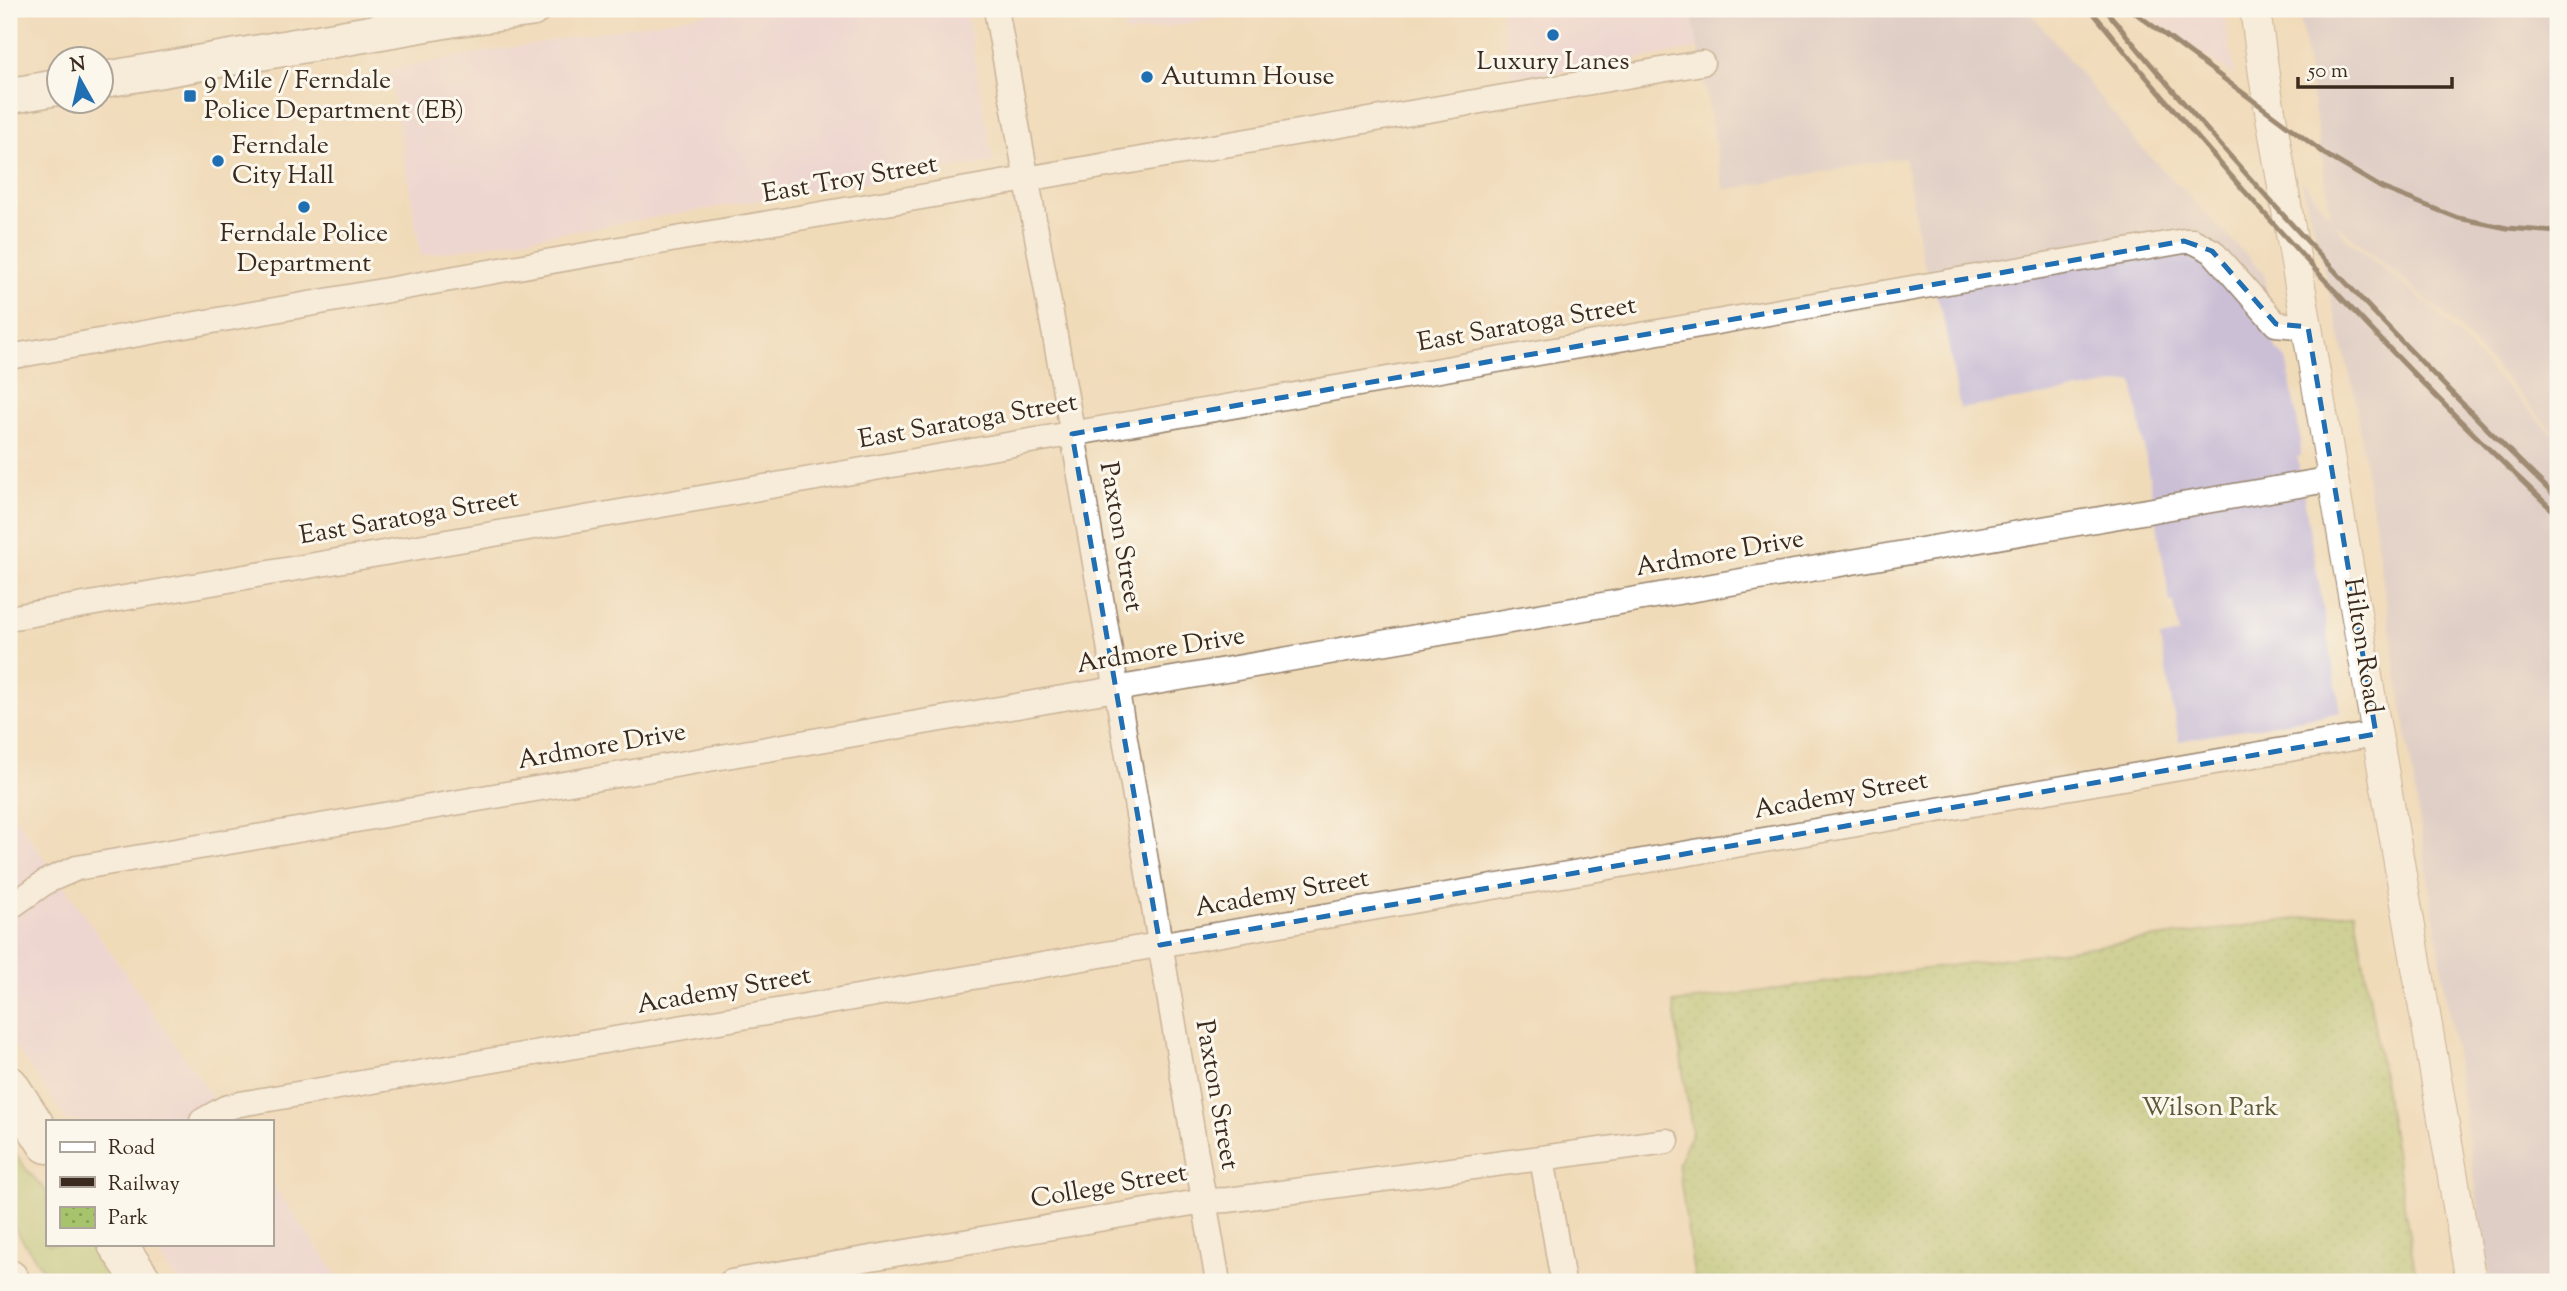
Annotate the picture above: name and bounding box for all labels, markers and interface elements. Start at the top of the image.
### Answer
marker: Luxury Lanes [1545,27,1561,43]
place label: Luxury Lanes [1477,44,1629,81]
north arrow [46,46,116,116]
scale bar [2298,46,2452,90]
text: N [69,51,87,80]
text: 50 m [2307,57,2348,87]
place label: Autumn House [1161,59,1335,96]
place label: 9 Mile / Ferndale Police Department (EB) [204,63,464,130]
marker: Autumn House [1139,69,1155,85]
marker: 9 Mile / Ferndale Police Department (EB) [182,88,198,104]
place label: Ferndale City Hall [232,128,334,195]
street label: East Troy Street [760,146,941,214]
marker: Ferndale City Hall [210,153,226,169]
marker: Ferndale Police Department [296,199,312,215]
place label: Ferndale Police Department [220,216,388,283]
street label: East Saratoga Street [1415,288,1639,362]
street label: East Saratoga Street [856,385,1080,459]
street label: Paxton Street [1089,459,1151,615]
street label: East Saratoga Street [297,481,521,555]
street label: Ardmore Drive [1633,521,1807,587]
street label: Hilton Road [2333,575,2391,717]
street label: Ardmore Drive [1074,618,1248,684]
street label: Ardmore Drive [515,714,689,780]
street label: Academy Street [1751,762,1931,830]
street label: Academy Street [1192,860,1372,928]
street label: Academy Street [634,957,814,1025]
street label: Paxton Street [1185,1017,1247,1173]
park label: Wilson Park [2141,1090,2279,1127]
legend [46,1120,273,1246]
text: Road [108,1134,155,1164]
street label: College Street [1028,1155,1190,1219]
text: Railway [108,1170,180,1200]
text: Park [108,1204,149,1234]

